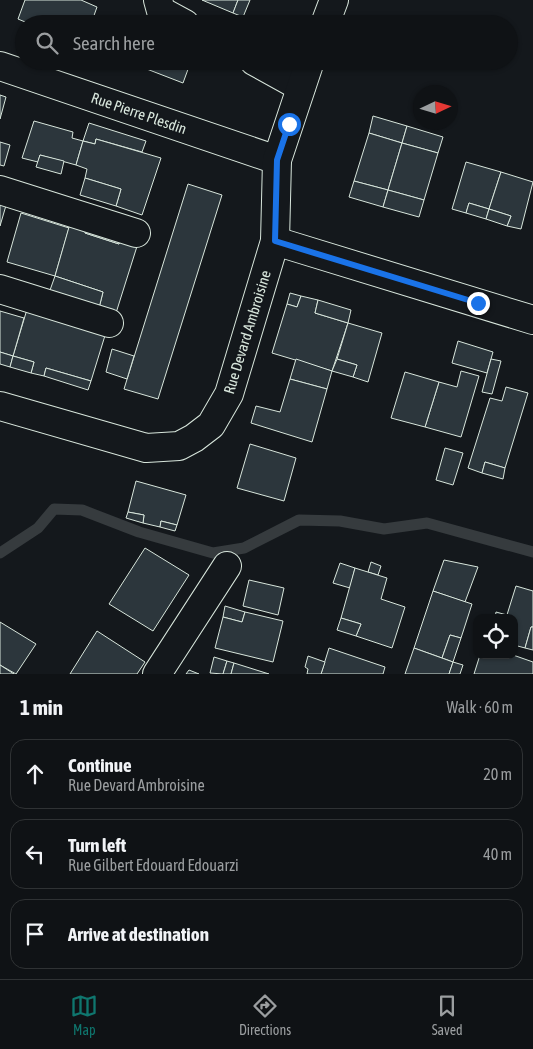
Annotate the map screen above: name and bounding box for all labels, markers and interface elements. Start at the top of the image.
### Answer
search box [15,15,518,70]
icon: search [33,29,61,57]
text: Search here [73,32,155,54]
north arrow [413,85,458,130]
street label: Rue Pierre Plesdin [89,89,189,137]
route start [278,113,301,136]
street label: Rue Devard Ambroisine [220,268,274,396]
route end [467,292,490,315]
map controls [473,614,518,659]
button: locate [473,614,518,659]
text: 1 min [20,695,63,719]
text: Walk · 60 m [447,698,513,716]
text: Continue [68,754,132,776]
icon: ahead [21,760,49,788]
text: 20 m [483,765,512,783]
text: Rue Devard Ambroisine [68,776,205,794]
text: Turn left [68,834,126,856]
icon: left [21,840,49,868]
text: 40 m [483,845,512,863]
text: Rue Gilbert Edouard Edouarzi [68,856,239,874]
icon: arrive [21,920,49,948]
text: Arrive at destination [68,923,209,945]
tab: Map [70,992,98,1038]
tab: Directions [239,992,291,1038]
tab: Saved [432,992,463,1038]

